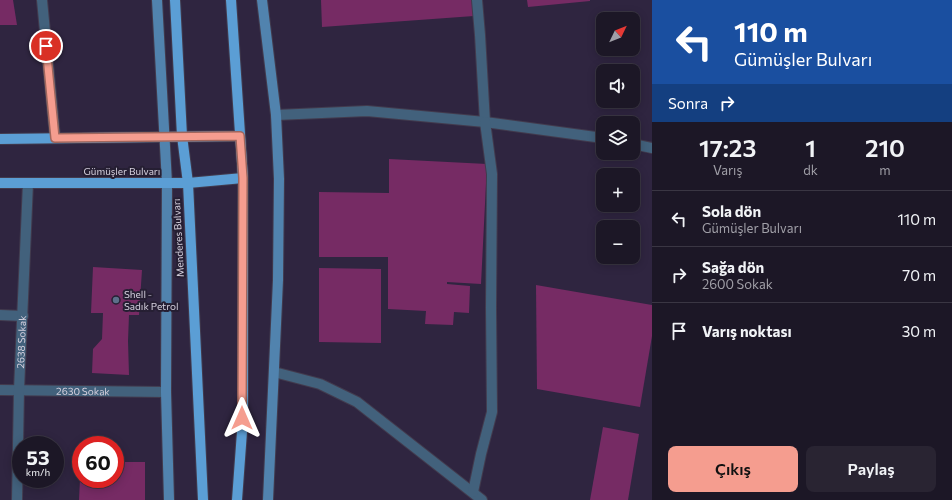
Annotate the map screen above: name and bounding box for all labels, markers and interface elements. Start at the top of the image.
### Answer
north arrow [596,12,640,56]
map controls [596,12,640,264]
text: 110 m [734,14,808,48]
icon: left [668,16,720,68]
pin [29,29,63,63]
icon: arrive [35,35,57,57]
text: Gümüşler Bulvarı [734,48,872,70]
button: sound [596,64,640,108]
icon: right [716,92,738,114]
text: Sonra [668,94,708,112]
button: layers [596,116,640,160]
text: 17:23 [699,133,756,162]
text: 1 [805,133,816,162]
text: 210 [865,133,905,162]
text: Varış [713,162,742,178]
text: dk [803,162,818,178]
text: m [879,162,891,178]
street label: Gümüşler Bulvarı [84,165,160,177]
button: + [596,168,640,212]
street label: Menderes Bulvarı [170,198,186,278]
text: Sola dön [702,202,761,220]
icon: left [668,208,690,230]
text: 110 m [897,210,936,228]
button: − [596,220,640,264]
text: Gümüşler Bulvarı [702,220,802,236]
text: Sağa dön [702,258,764,276]
icon: right [668,264,690,286]
text: 70 m [902,266,936,284]
text: 2600 Sokak [702,276,773,292]
place label: Shell - Sadık Petrol [124,288,179,312]
marker: Shell - Sadık Petrol [111,295,121,305]
street label: 2638 Sokak [14,315,28,369]
icon: arrive [668,320,690,342]
text: Varış noktası [702,322,792,340]
text: 30 m [902,322,936,340]
street label: 2630 Sokak [56,385,110,397]
position arrow [221,397,263,439]
speed limit sign: 60 [72,436,124,488]
text: 53 [26,445,50,469]
button: Çıkış [668,446,798,492]
button: Paylaş [806,446,936,492]
text: km/h [26,466,50,478]

